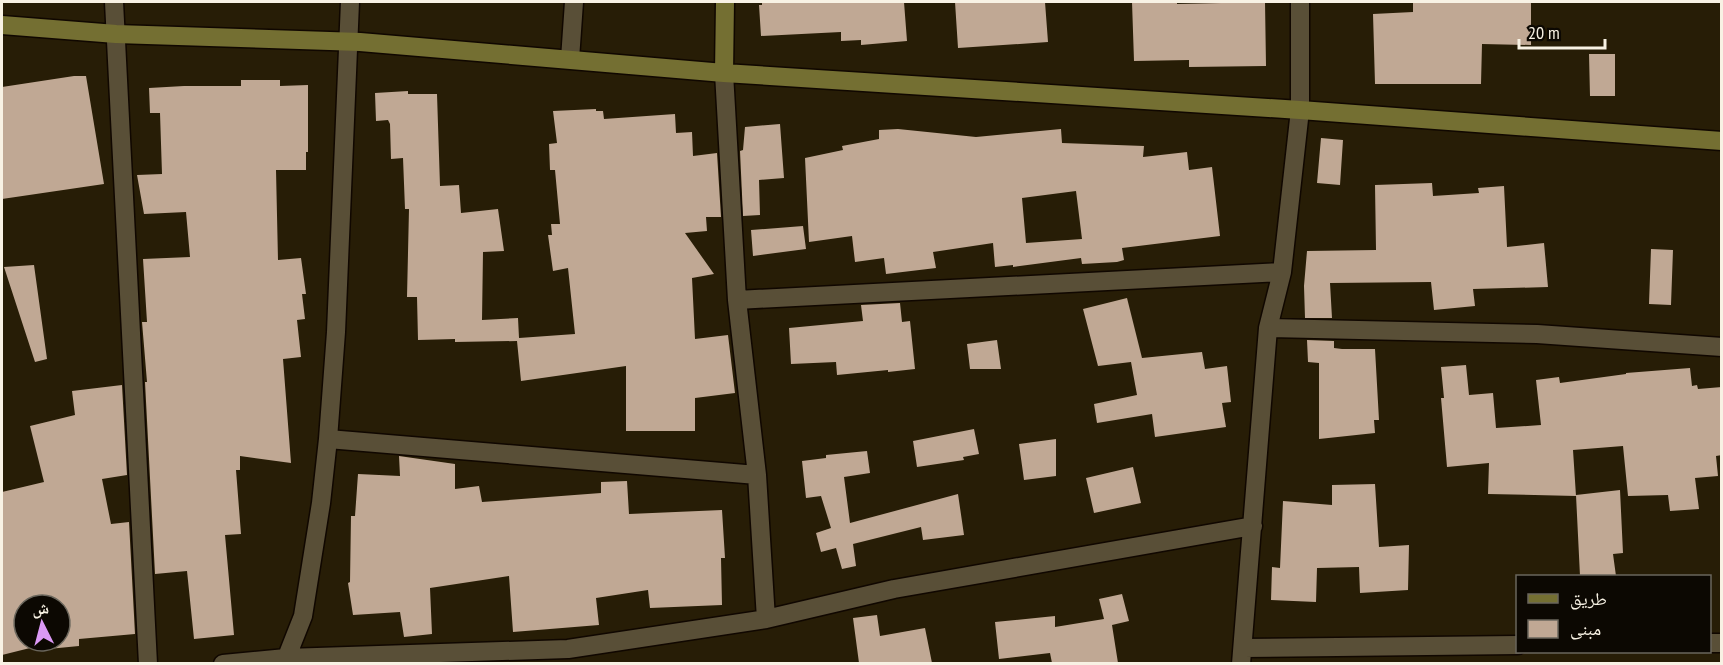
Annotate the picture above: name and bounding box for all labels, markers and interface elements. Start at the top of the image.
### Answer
scale bar [1519,12,1604,50]
text: 20 m [1528,21,1560,44]
legend [1516,575,1711,653]
text: طريق [1570,587,1607,610]
north arrow [12,593,72,653]
text: ش [31,597,50,619]
text: مبنى [1570,617,1601,640]

